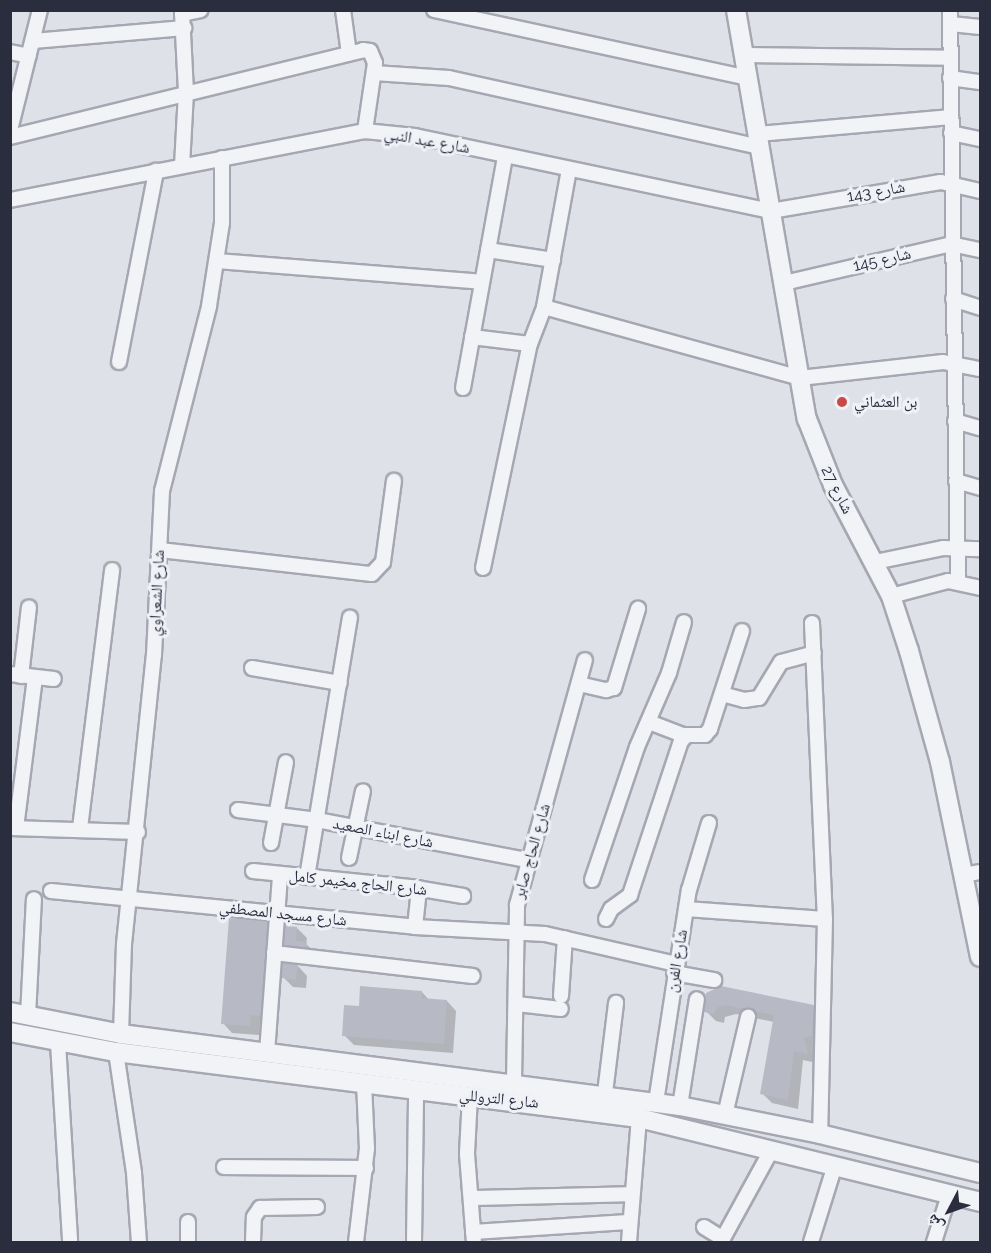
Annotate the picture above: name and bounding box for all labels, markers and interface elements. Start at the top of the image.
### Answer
street label: شارع عبد النبي [383,124,471,158]
street label: شارع 143 [845,177,907,207]
street label: شارع 145 [851,244,913,276]
place label: بن العثماني [854,392,917,412]
marker: بن العثماني [835,395,849,409]
street label: شارع 27 [817,463,857,517]
street label: شارع الشعراوي [145,549,169,637]
street label: شارع الحاج صابر [509,801,555,901]
street label: شارع ابناء الصعيد [331,814,435,852]
street label: شارع الحاج مخيمر كامل [288,866,428,900]
street label: شارع مسجد المصطفي [218,898,348,930]
street label: شارع الفرن [662,928,692,994]
street label: شارع التروللي [458,1085,540,1113]
north arrow [919,1181,979,1241]
text: ش [922,1211,948,1236]

